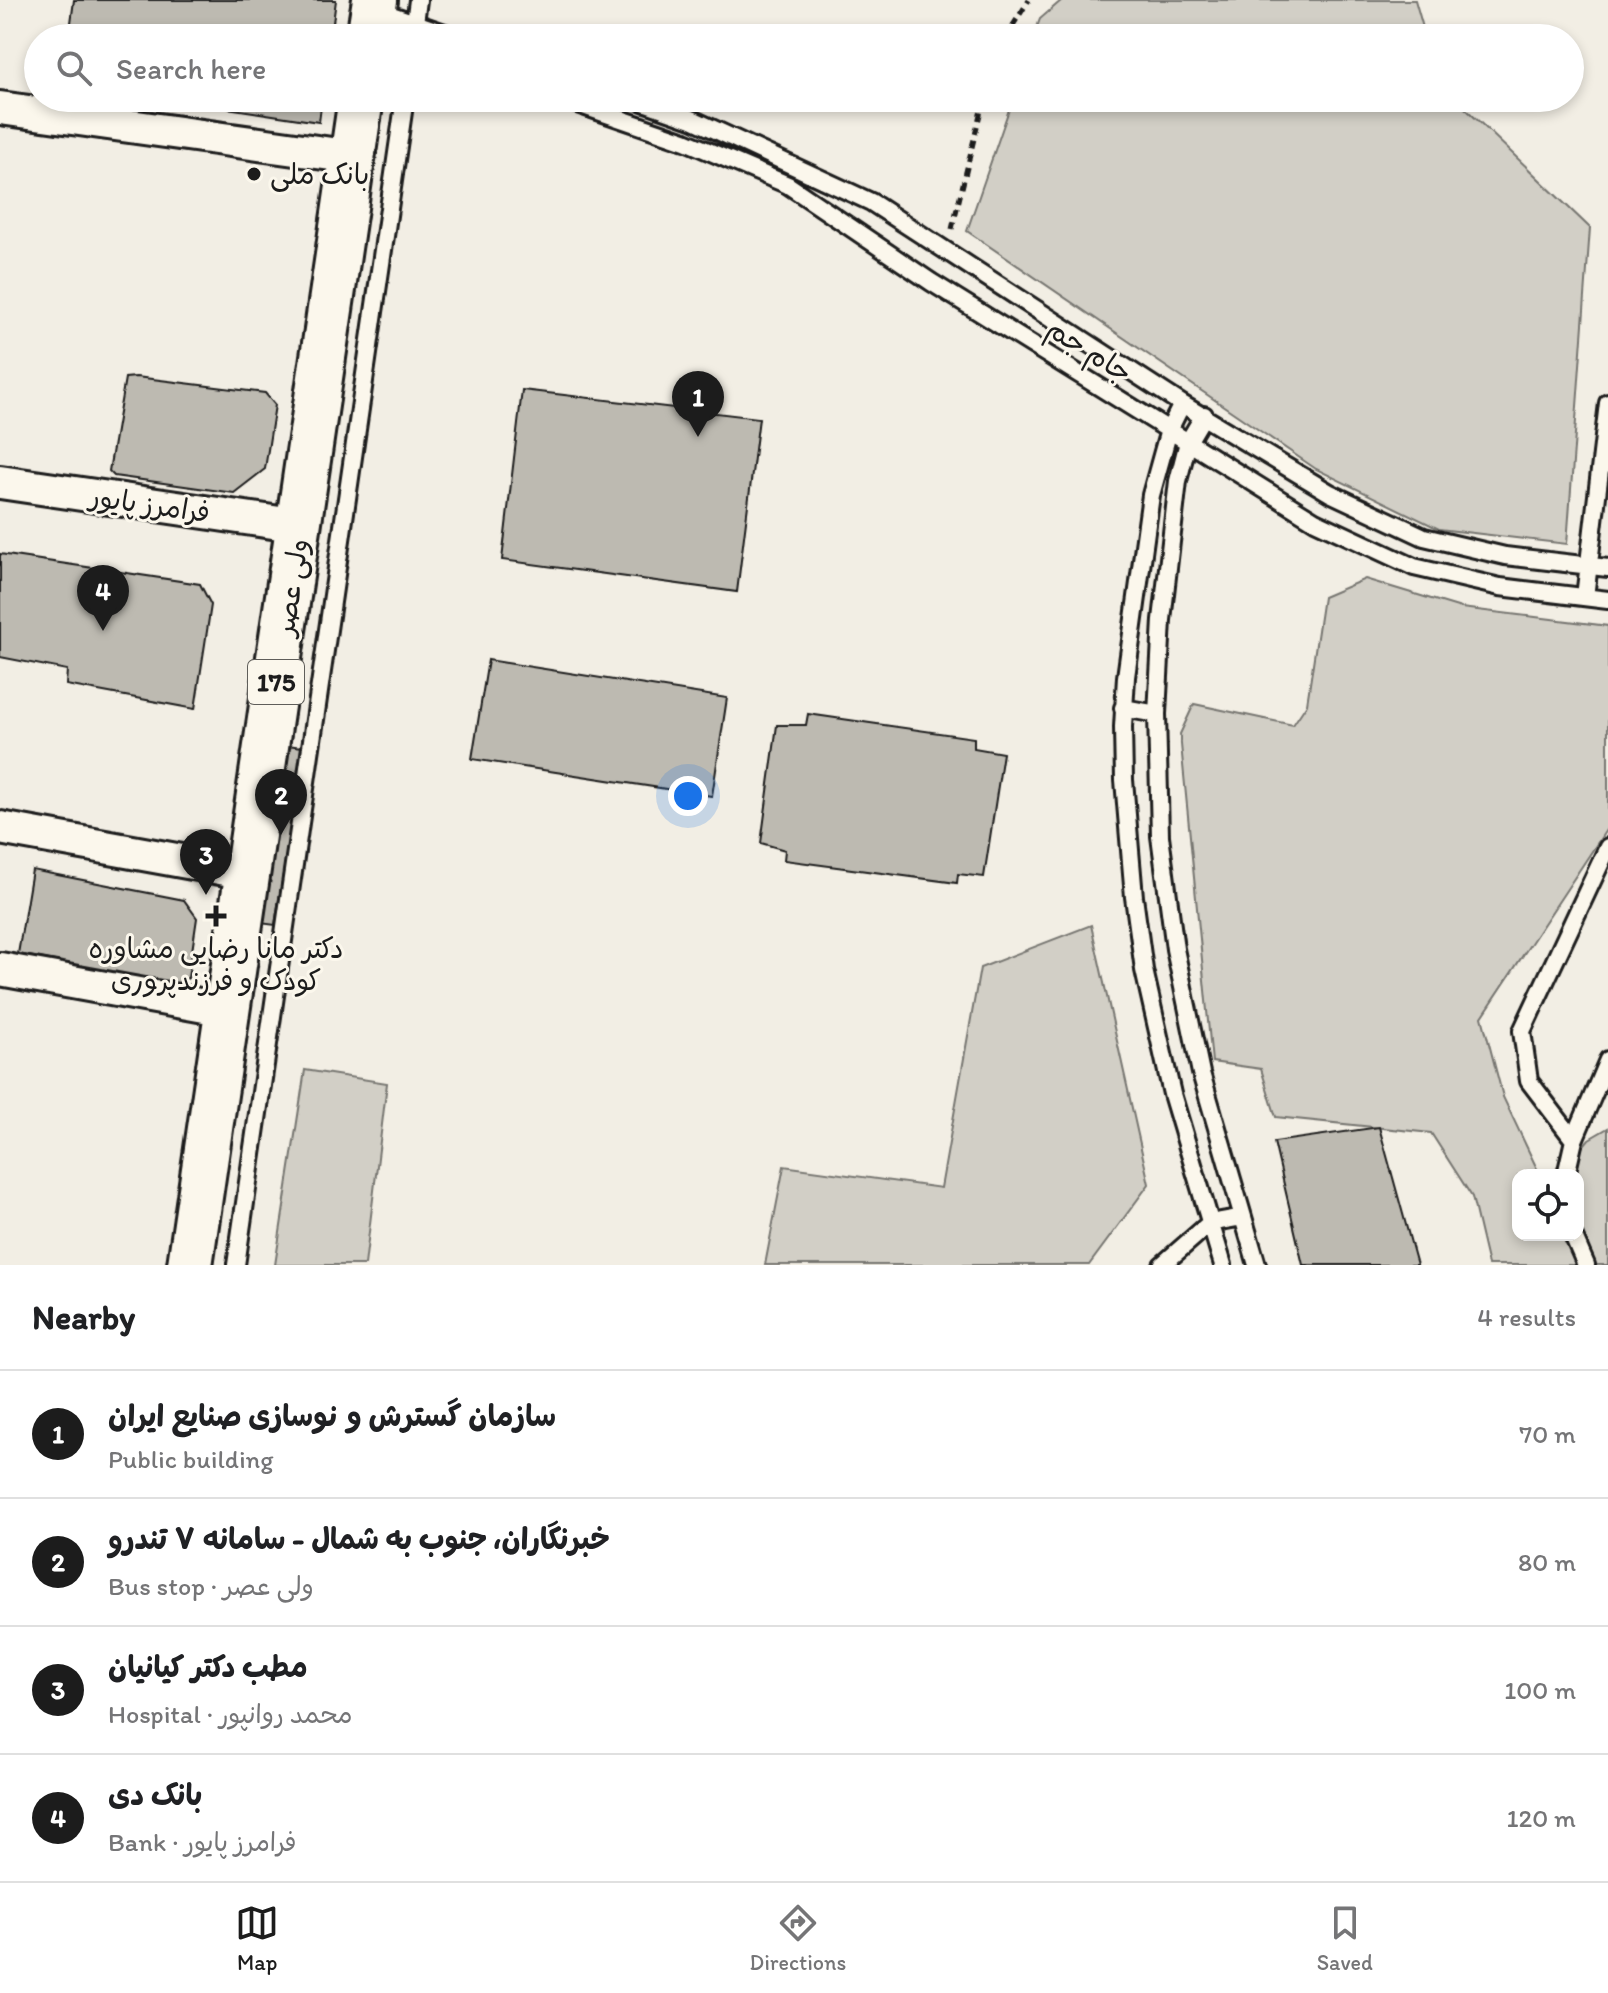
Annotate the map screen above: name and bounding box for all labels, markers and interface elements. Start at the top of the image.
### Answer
search box [24,24,1584,112]
icon: search [52,46,96,90]
text: Search here [116,50,266,87]
place label: بانک ملی [270,157,369,192]
marker: بانک ملی [245,165,263,183]
street label: جام جم [1039,311,1139,394]
pin: 1 [672,371,724,437]
street label: فرامرز پایور [86,478,212,531]
street label: ولی عصر [266,536,316,640]
pin: 4 [77,565,129,631]
road number: 175 [248,660,304,704]
pin: 2 [255,769,307,835]
your location [668,776,708,816]
pin: 3 [180,829,232,895]
marker: دکتر مانا رضایی مشاوره کودک و فرزندپروری [205,905,227,927]
place label: دکتر مانا رضایی مشاوره کودک و فرزندپروری [89,931,343,999]
map controls [1512,1169,1584,1241]
button: locate [1512,1169,1584,1241]
text: Nearby [32,1297,135,1338]
text: 4 results [1477,1301,1576,1333]
text: سازمان گسترش و نوسازی صنایع ایران [108,1397,556,1434]
text: 1 [52,1418,64,1450]
text: 70 m [1519,1418,1576,1450]
text: Public building [108,1443,274,1475]
text: خبرنگاران، جنوب به شمال - سامانه ۷ تندرو [108,1520,610,1557]
text: 2 [51,1546,65,1578]
text: 80 m [1518,1546,1576,1578]
text: Bus stop · ولی عصر [108,1570,314,1602]
text: مطب دکتر کیانیان [108,1648,308,1685]
text: 3 [51,1674,65,1706]
text: 100 m [1504,1674,1576,1706]
text: Hospital · محمد روانپور [108,1698,353,1730]
text: بانک دی [108,1776,202,1813]
text: 4 [50,1802,66,1834]
text: 120 m [1507,1802,1576,1834]
text: Bank · فرامرز پایور [108,1826,297,1858]
tab: Map [235,1901,279,1976]
tab: Directions [750,1901,846,1976]
tab: Saved [1317,1901,1373,1976]

